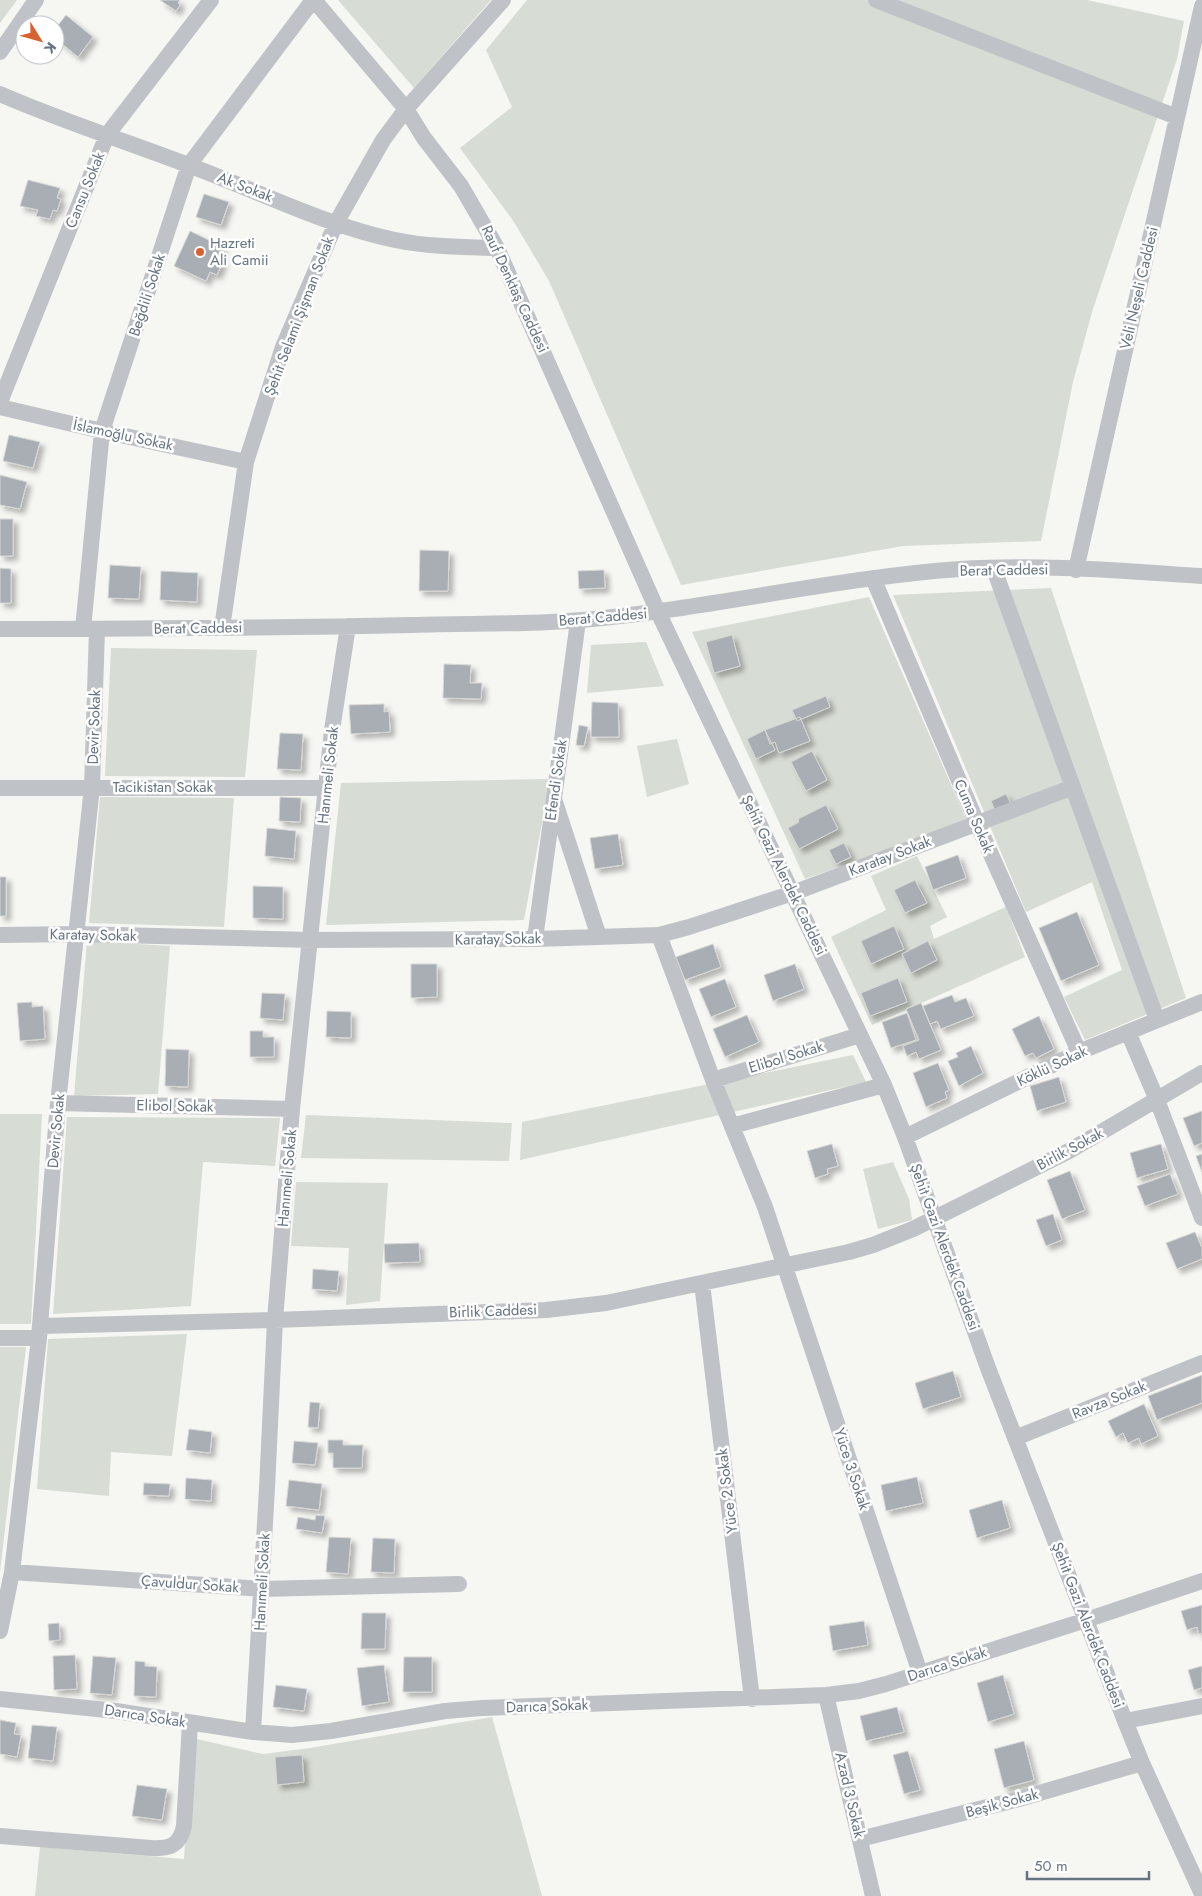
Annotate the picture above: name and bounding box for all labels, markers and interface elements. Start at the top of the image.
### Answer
north arrow [15,15,65,65]
text: K [39,38,61,58]
street label: Cansu Sokak [60,148,110,231]
street label: Ak Sokak [214,166,276,208]
street label: Rauf Denktaş Caddesi [476,222,554,356]
street label: Veli Neşeli Caddesi [1114,224,1164,352]
place label: Hazreti Ali Camii [210,232,269,271]
street label: Şehit Selami Şişman Sokak [258,233,340,399]
marker: Hazreti Ali Camii [194,246,206,258]
street label: Beğdili Sokak [123,250,171,339]
street label: İslamoğlu Sokak [71,414,175,456]
street label: Berat Caddesi [959,558,1049,582]
street label: Berat Caddesi [558,602,648,632]
street label: Berat Caddesi [153,616,243,640]
street label: Devir Sokak [82,689,106,765]
street label: Hanımeli Sokak [312,725,344,825]
street label: Efendi Sokak [539,738,573,822]
street label: Tacikistan Sokak [113,776,214,798]
street label: Cuma Sokak [949,776,1000,857]
street label: Şehit Gazi Alerdek Caddesi [736,791,832,959]
street label: Karatay Sokak [846,830,935,882]
street label: Karatay Sokak [49,923,137,947]
street label: Karatay Sokak [454,927,542,951]
street label: Elibol Sokak [746,1035,826,1079]
street label: Köklü Sokak [1013,1040,1091,1092]
street label: Devir Sokak [42,1092,70,1169]
street label: Elibol Sokak [136,1094,214,1118]
street label: Birlik Sokak [1033,1122,1108,1176]
street label: Hanımeli Sokak [272,1128,302,1228]
street label: Şehit Gazi Alerdek Caddesi [905,1161,985,1333]
street label: Birlik Caddesi [449,1298,537,1324]
street label: Ravza Sokak [1069,1375,1150,1425]
street label: Yüce 3 Sokak [828,1425,876,1513]
street label: Yüce 2 Sokak [711,1447,743,1535]
street label: Hanımeli Sokak [248,1532,276,1631]
street label: Şehit Gazi Alerdek Caddesi [1046,1539,1130,1711]
street label: Çavuldur Sokak [140,1570,240,1598]
street label: Darıca Sokak [905,1641,990,1687]
street label: Darıca Sokak [506,1694,589,1718]
street label: Darıca Sokak [103,1699,188,1733]
street label: Azad 3 Sokak [829,1750,871,1840]
street label: Beşik Sokak [963,1783,1041,1823]
scale bar [1027,1848,1150,1880]
text: 50 m [1034,1855,1068,1877]

